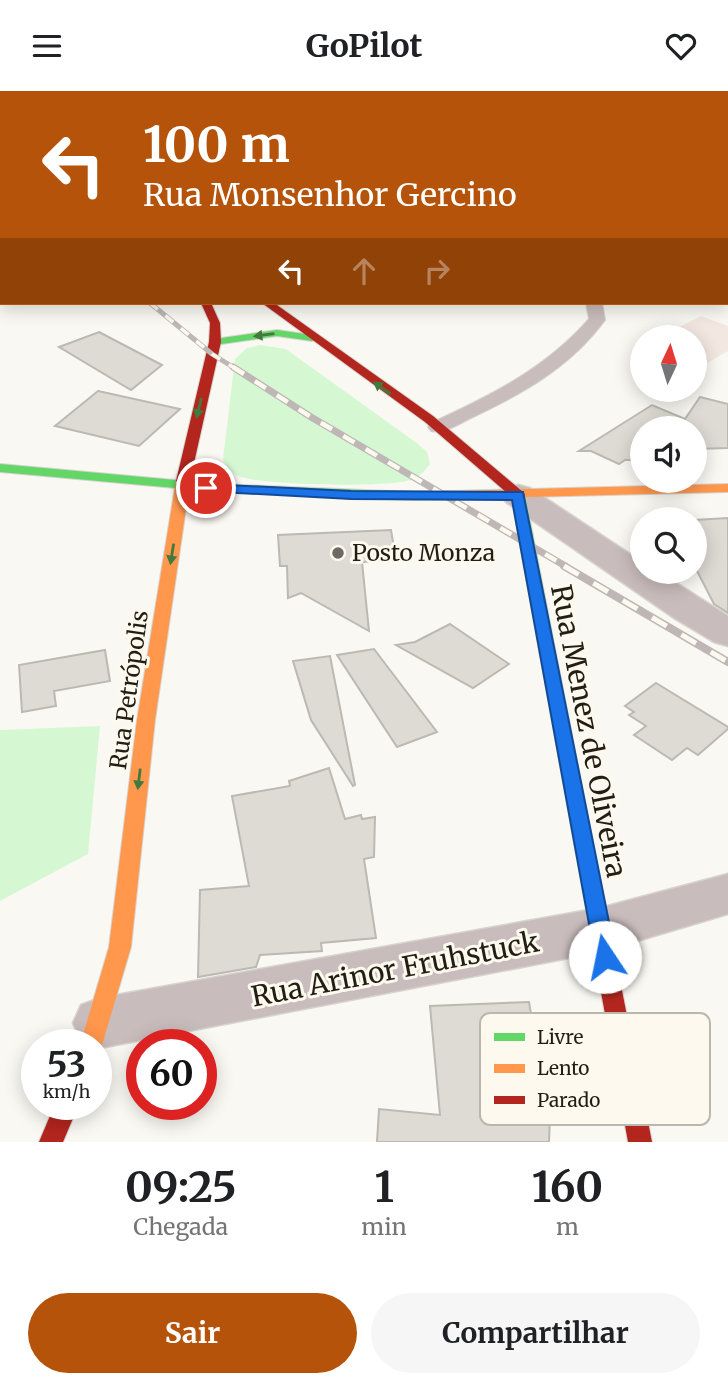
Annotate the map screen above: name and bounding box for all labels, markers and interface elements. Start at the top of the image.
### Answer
text: GoPilot [306,26,422,66]
icon: menu [28,27,66,65]
icon: heart [662,27,700,65]
text: 100 m [143,114,290,175]
icon: left [28,119,119,210]
text: Rua Monsenhor Gercino [143,175,517,215]
icon: left [272,252,310,290]
icon: ahead [345,252,383,290]
icon: right [418,252,456,290]
north arrow [630,325,707,403]
map controls [630,325,707,584]
one-way arrow [252,329,274,340]
one-way arrow [373,381,391,395]
one-way arrow [193,397,204,419]
button: sound [630,416,707,493]
pin [176,458,236,518]
icon: arrive [187,469,225,507]
button: search [630,507,707,584]
place label: Posto Monza [352,538,495,567]
one-way arrow [166,543,177,565]
marker: Posto Monza [330,545,346,561]
street label: Rua Menez de Oliveira [543,581,635,881]
street label: Rua Petrópolis [103,608,154,771]
one-way arrow [134,768,145,790]
position arrow [568,920,642,994]
street label: Rua Arinor Fruhstuck [248,923,542,1015]
legend [480,1013,710,1125]
text: Livre [537,1025,583,1049]
speed limit sign: 60 [126,1029,217,1120]
text: 53 [47,1043,86,1087]
text: Lento [537,1056,589,1080]
text: km/h [43,1080,90,1103]
text: Parado [537,1088,600,1112]
text: 09:25 [125,1161,236,1213]
text: 1 [374,1161,394,1213]
text: 160 [532,1161,603,1213]
text: Chegada [133,1212,228,1241]
text: min [361,1212,407,1241]
text: m [556,1212,579,1241]
button: Sair [28,1293,357,1373]
button: Compartilhar [371,1293,700,1373]

